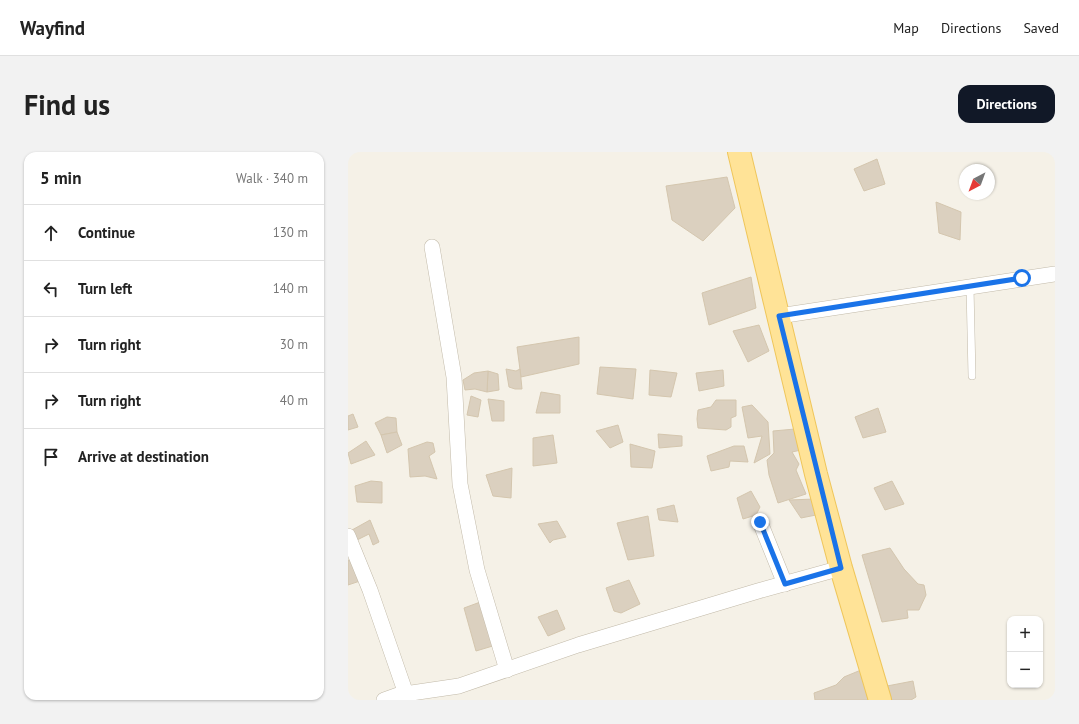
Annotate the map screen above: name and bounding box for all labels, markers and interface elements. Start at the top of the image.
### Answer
text: Wayfind [20,16,85,40]
text: Map [893,19,919,37]
text: Directions [941,19,1001,37]
text: Saved [1023,19,1059,37]
button: Directions [958,85,1055,123]
text: Find us [24,86,110,123]
north arrow [959,164,995,200]
text: 5 min [40,167,81,189]
text: Walk · 340 m [236,170,308,187]
icon: ahead [40,222,62,244]
text: Continue [78,223,135,242]
text: 130 m [273,224,308,241]
route start [1013,269,1031,287]
icon: left [40,278,62,300]
text: Turn left [78,279,132,298]
text: 140 m [273,280,308,297]
icon: right [40,334,62,356]
text: Turn right [78,335,141,354]
text: 30 m [280,336,308,353]
icon: right [40,390,62,412]
text: Turn right [78,391,141,410]
text: 40 m [280,392,308,409]
icon: arrive [40,446,62,468]
text: Arrive at destination [78,447,209,466]
route end [751,513,769,531]
map controls [1007,616,1043,688]
button: + [1007,616,1043,652]
button: − [1007,652,1043,688]

